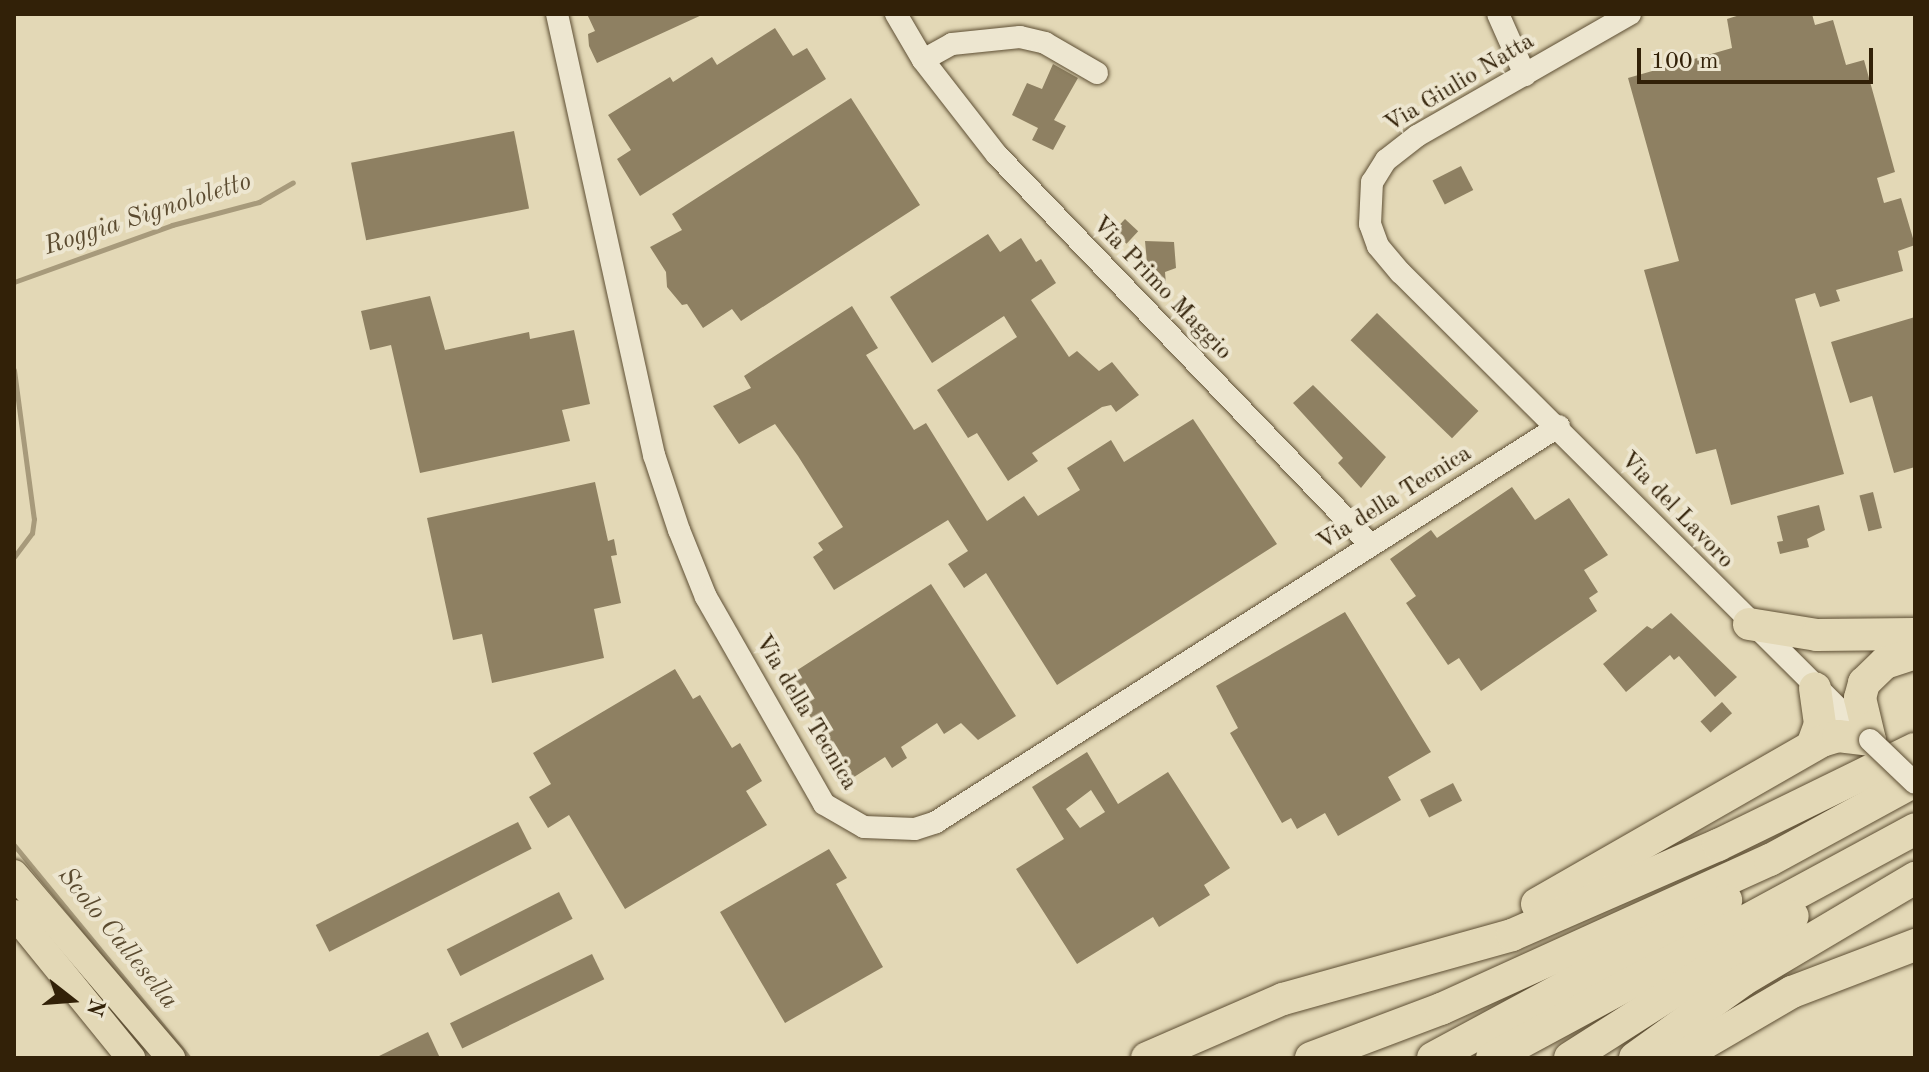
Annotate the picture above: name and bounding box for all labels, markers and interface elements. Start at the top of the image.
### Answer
street label: Via Giulio Natta [1380,28,1540,140]
scale bar [1641,32,1877,82]
text: 100 m [1651,50,1719,74]
water label: Roggia Signololetto [40,167,256,263]
street label: Via Primo Maggio [1085,211,1237,367]
street label: Via della Tecnica [1313,440,1477,558]
street label: Via del Lavoro [1613,446,1739,576]
street label: Via della Tecnica [747,630,863,796]
water label: Scolo Callesella [50,862,184,1016]
north arrow [32,960,112,1040]
text: N [82,996,108,1018]

